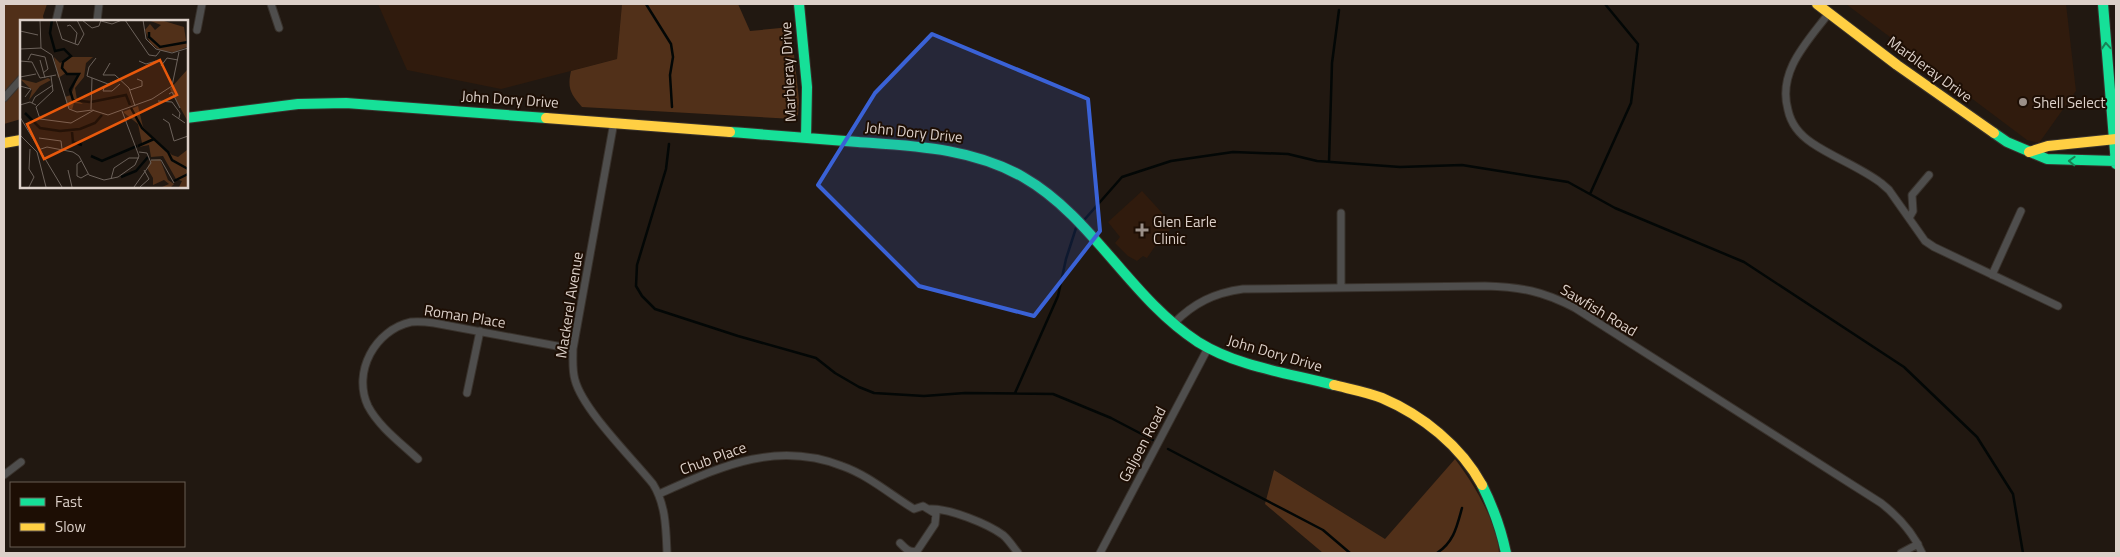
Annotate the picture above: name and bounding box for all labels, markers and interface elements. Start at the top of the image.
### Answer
inset map [20,20,188,188]
street label: Marbleray Drive [774,21,802,123]
street label: Marbleray Drive [1883,30,1977,108]
one-way arrow [2101,41,2112,49]
street label: John Dory Drive [460,84,560,114]
place label: Shell Select [2033,91,2106,114]
marker: Shell Select [2017,96,2029,108]
street label: John Dory Drive [864,115,964,149]
one-way arrow [2068,155,2076,166]
place label: Glen Earle Clinic [1153,210,1217,250]
marker: Glen Earle Clinic [1135,223,1149,237]
street label: Mackerel Avenue [549,250,589,360]
street label: Sawfish Road [1556,278,1642,342]
street label: Roman Place [423,298,507,334]
street label: John Dory Drive [1225,328,1325,378]
street label: Galjoen Road [1112,402,1172,486]
street label: Chub Place [677,435,749,481]
legend [10,482,185,547]
text: Fast [55,490,83,513]
text: Slow [55,515,86,538]

